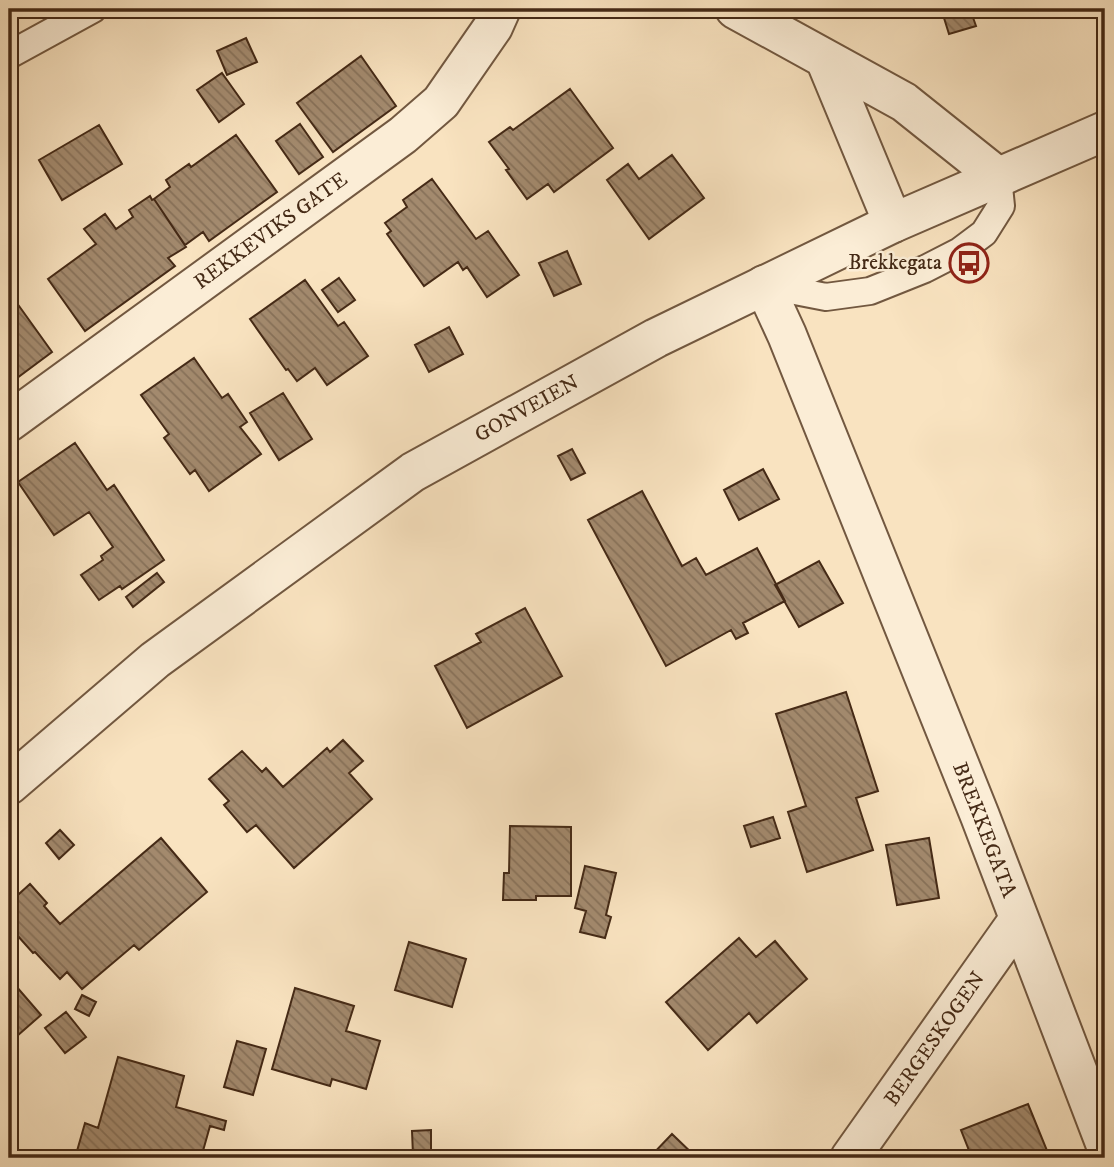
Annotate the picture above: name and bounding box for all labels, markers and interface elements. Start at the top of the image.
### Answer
street label: REKKEVIKS GATE [189,166,353,295]
bus stop icon: Brekkegata [948,242,990,284]
place label: Brekkegata [848,250,942,276]
street label: GONVEIEN [470,370,584,448]
street label: BREKKEGATA [946,759,1022,902]
street label: BERGESKOGEN [879,967,991,1111]

